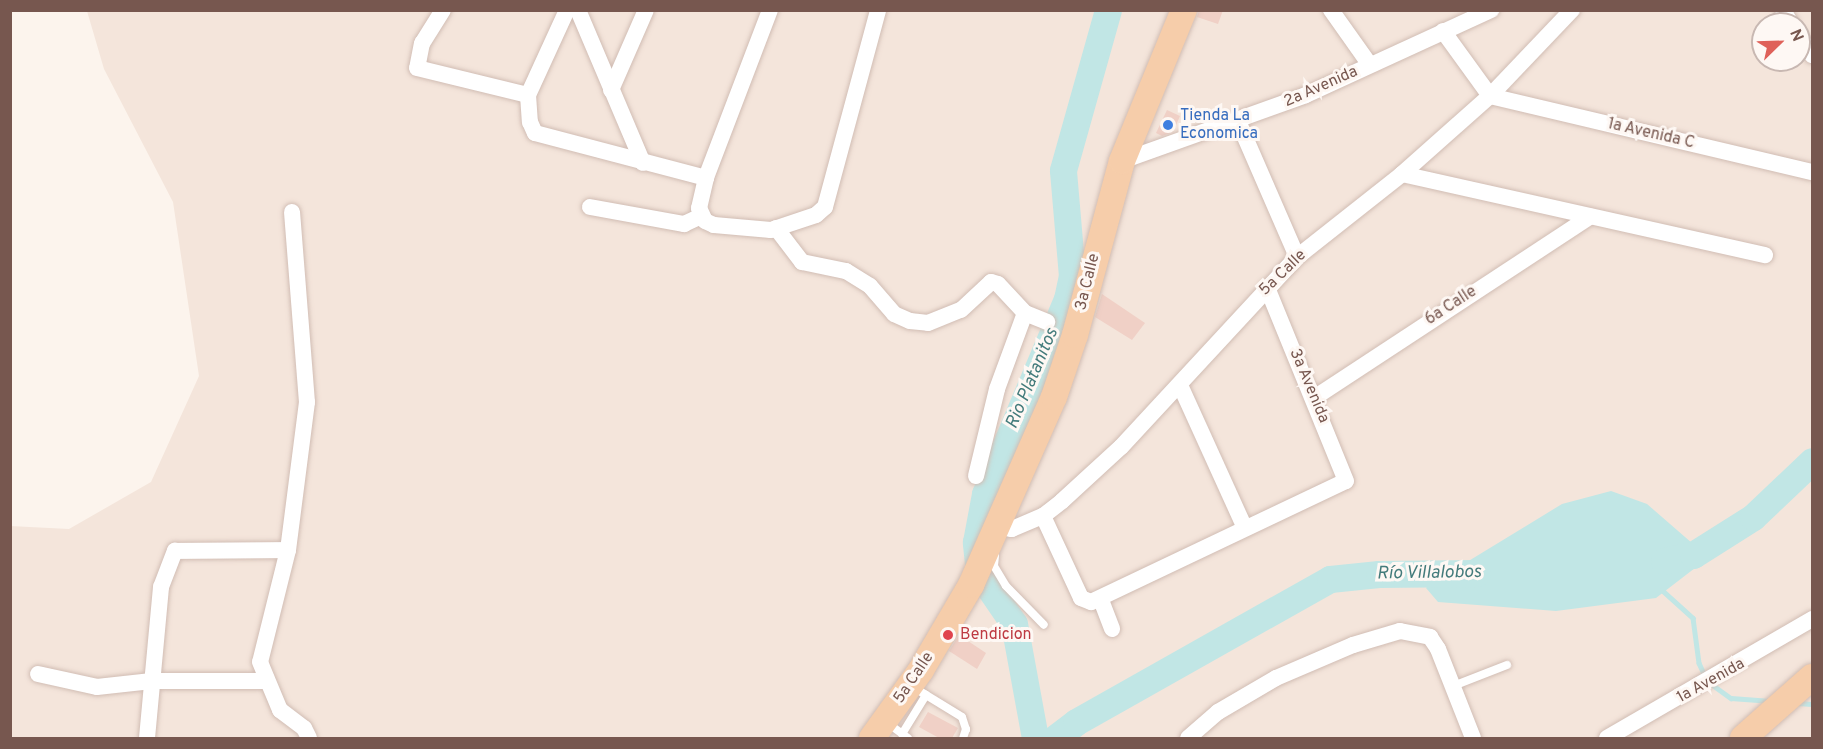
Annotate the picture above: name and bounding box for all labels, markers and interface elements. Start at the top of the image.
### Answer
north arrow [1751,12,1811,72]
text: N [1784,27,1807,45]
street label: 2a Avenida [1281,62,1361,112]
place label: Tienda La Economica [1180,106,1258,144]
street label: 1a Avenida C [1605,115,1697,153]
marker: Tienda La Economica [1161,118,1175,132]
street label: 5a Calle [1256,246,1310,300]
street label: 3a Calle [1072,252,1104,312]
street label: 6a Calle [1422,282,1480,330]
water label: Rio Platanitos [1002,325,1064,433]
street label: 3a Avenida [1285,346,1333,426]
water label: Río Villalobos [1376,562,1482,586]
place label: Bendicion [960,625,1032,645]
marker: Bendicion [941,628,955,642]
street label: 5a Calle [890,649,938,707]
street label: 1a Avenida [1674,654,1748,708]

